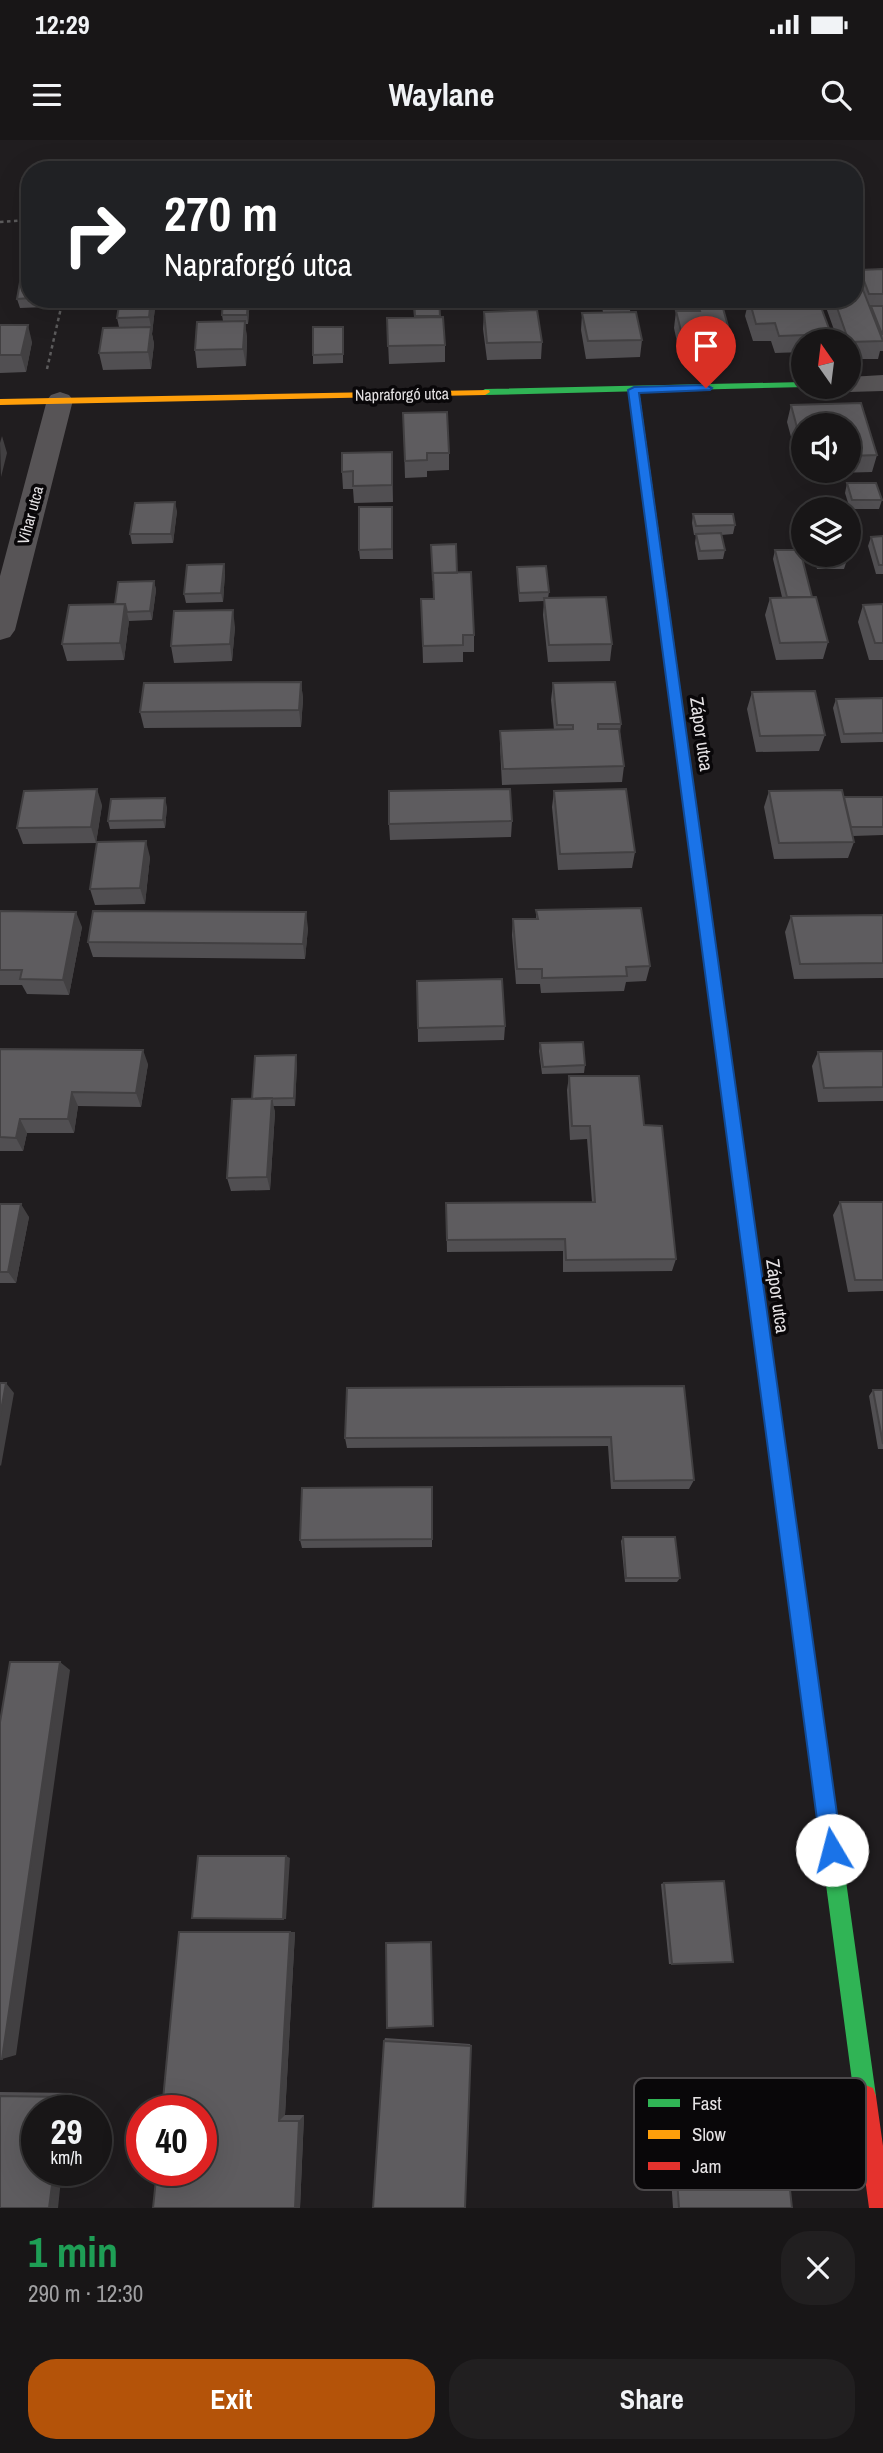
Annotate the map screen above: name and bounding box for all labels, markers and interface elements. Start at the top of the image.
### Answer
text: 12:29 [35,7,90,42]
text: Waylane [389,73,494,116]
icon: menu [28,76,66,114]
icon: search [817,76,855,114]
text: 270 m [164,180,278,246]
icon: right [49,189,140,280]
text: Napraforgó utca [164,243,352,286]
pin [676,316,736,388]
icon: arrive [687,327,725,365]
north arrow [791,329,861,399]
map controls [791,329,861,567]
street label: Napraforgó utca [355,382,450,406]
button: sound [791,413,861,483]
street label: Vihar utca [12,483,49,547]
button: layers [791,497,861,567]
street label: Zápor utca [684,695,720,773]
street label: Zápor utca [760,1257,796,1335]
position arrow [795,1813,869,1887]
legend [634,2078,866,2190]
text: Fast [692,2090,722,2116]
speed limit sign: 40 [126,2095,217,2186]
text: 29 [51,2108,82,2155]
text: Slow [692,2121,727,2147]
text: km/h [51,2145,83,2170]
text: Jam [692,2153,721,2179]
text: 1 min [28,2224,118,2280]
button: close [781,2231,855,2305]
text: 290 m · 12:30 [28,2278,143,2309]
button: Exit [28,2359,435,2439]
button: Share [449,2359,855,2439]

